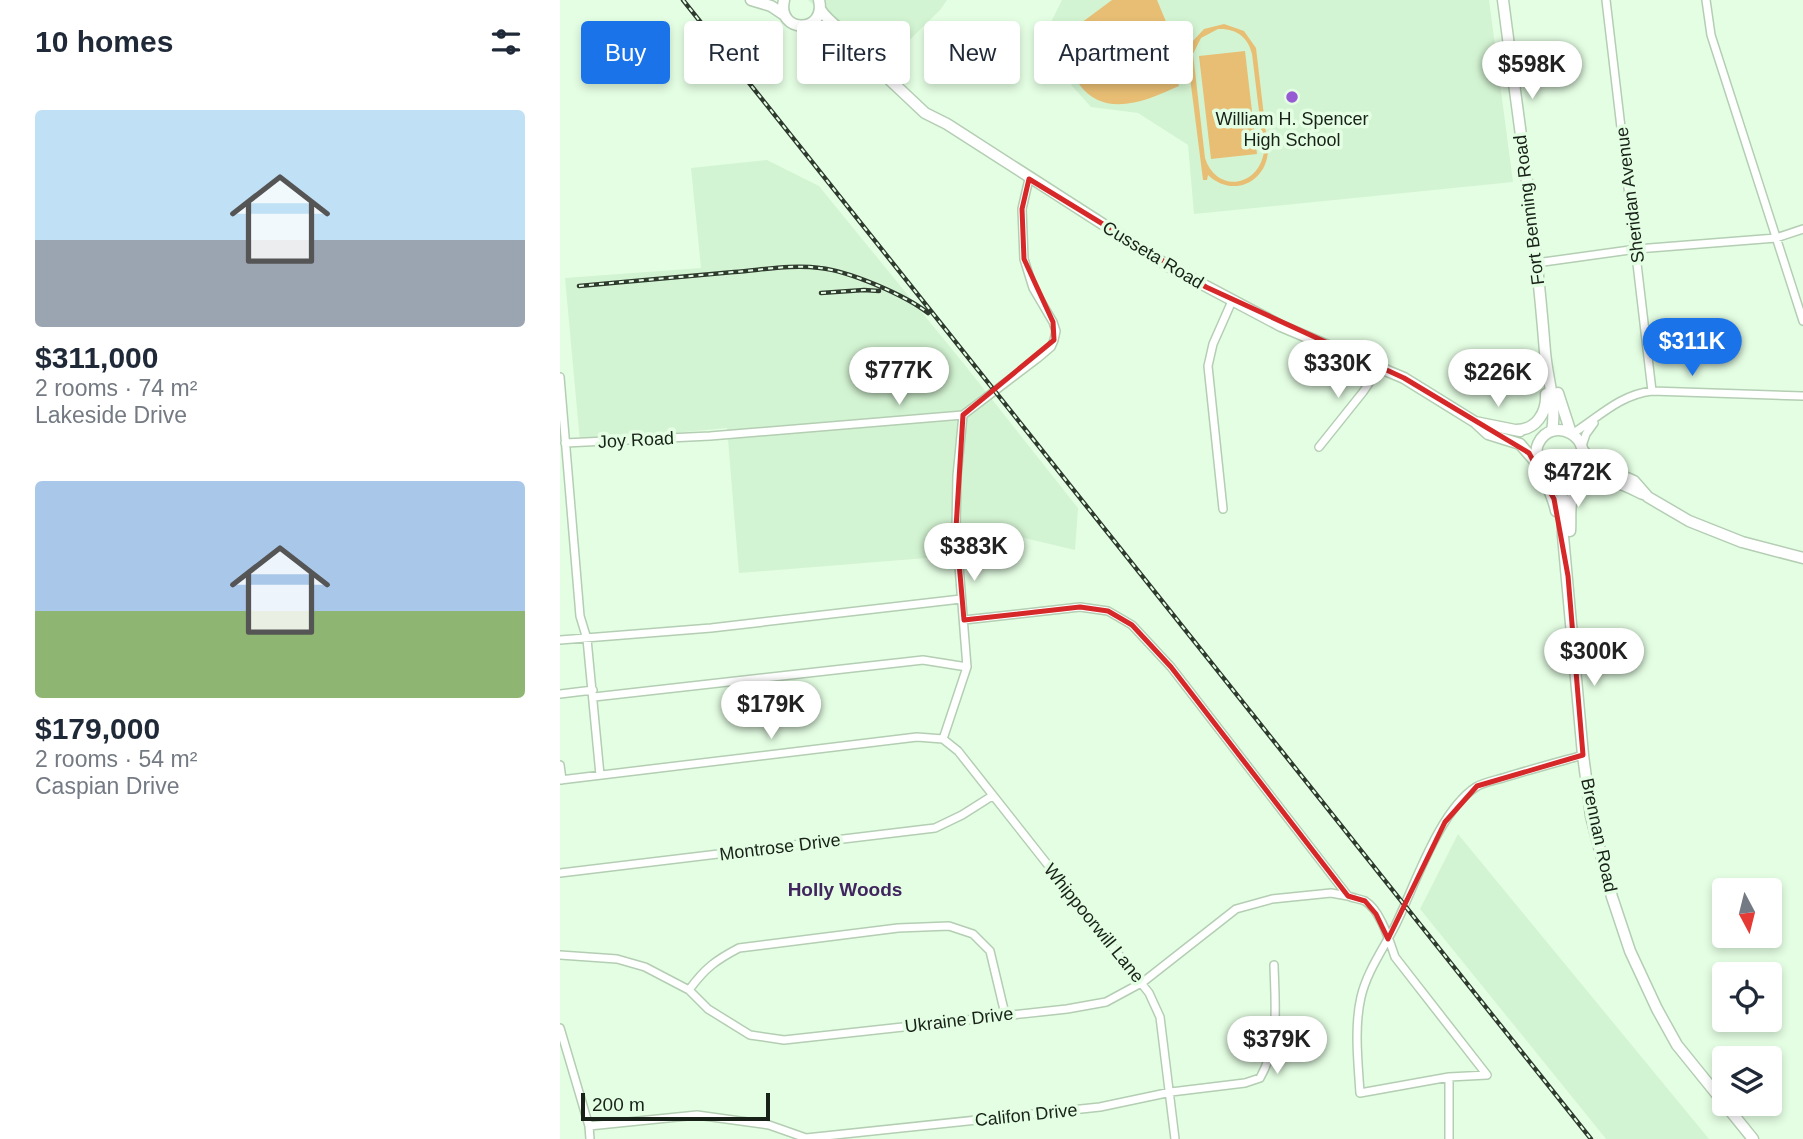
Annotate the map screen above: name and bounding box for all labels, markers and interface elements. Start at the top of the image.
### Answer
chip: Buy [581,21,670,84]
chip: Rent [684,21,783,84]
chip: Filters [797,21,910,84]
chip: New [924,21,1020,84]
chip: Apartment [1034,21,1193,84]
icon: filters [487,23,525,61]
text: 10 homes [35,25,173,58]
pin: $598K [1483,42,1581,101]
text: $598K [1498,51,1566,77]
marker: William H. Spencer High School [1284,89,1300,105]
place label: William H. Spencer High School [1215,109,1369,150]
street label: Sheridan Avenue [1612,126,1648,264]
street label: Fort Benning Road [1510,134,1548,286]
icon: home [217,156,343,282]
street label: Cusseta Road [1099,217,1207,293]
pin: $311K [1643,318,1741,378]
text: $311K [1659,328,1725,354]
pin: $330K [1289,340,1387,400]
text: $311,000 [35,341,158,374]
pin: $777K [850,348,948,407]
text: $330K [1304,350,1372,376]
pin: $226K [1449,350,1547,409]
text: $777K [865,357,933,383]
text: $226K [1464,359,1532,385]
text: 2 rooms · 74 m² [35,375,197,401]
text: Lakeside Drive [35,402,187,428]
street label: Joy Road [598,428,674,452]
pin: $472K [1529,449,1627,509]
text: $472K [1544,459,1612,485]
pin: $383K [925,524,1023,583]
icon: home [217,527,343,653]
text: $383K [940,533,1008,559]
pin: $300K [1545,628,1643,688]
text: $300K [1560,638,1628,664]
pin: $179K [722,682,820,741]
text: $179K [737,691,805,717]
text: $179,000 [35,712,160,745]
text: 2 rooms · 54 m² [35,746,197,772]
text: Caspian Drive [35,773,179,799]
street label: Brennan Road [1577,776,1621,894]
street label: Montrose Drive [718,830,842,864]
street label: Whippoorwill Lane [1040,860,1148,986]
north arrow [1712,878,1782,948]
map controls [1712,878,1782,1116]
district label: Holly Woods [788,879,902,900]
button: locate [1712,962,1782,1032]
street label: Ukraine Drive [904,1003,1014,1037]
pin: $379K [1228,1016,1326,1076]
text: $379K [1243,1026,1311,1052]
button: layers [1712,1046,1782,1116]
scale bar [581,1090,770,1122]
text: 200 m [592,1094,645,1115]
street label: Califon Drive [974,1100,1078,1130]

